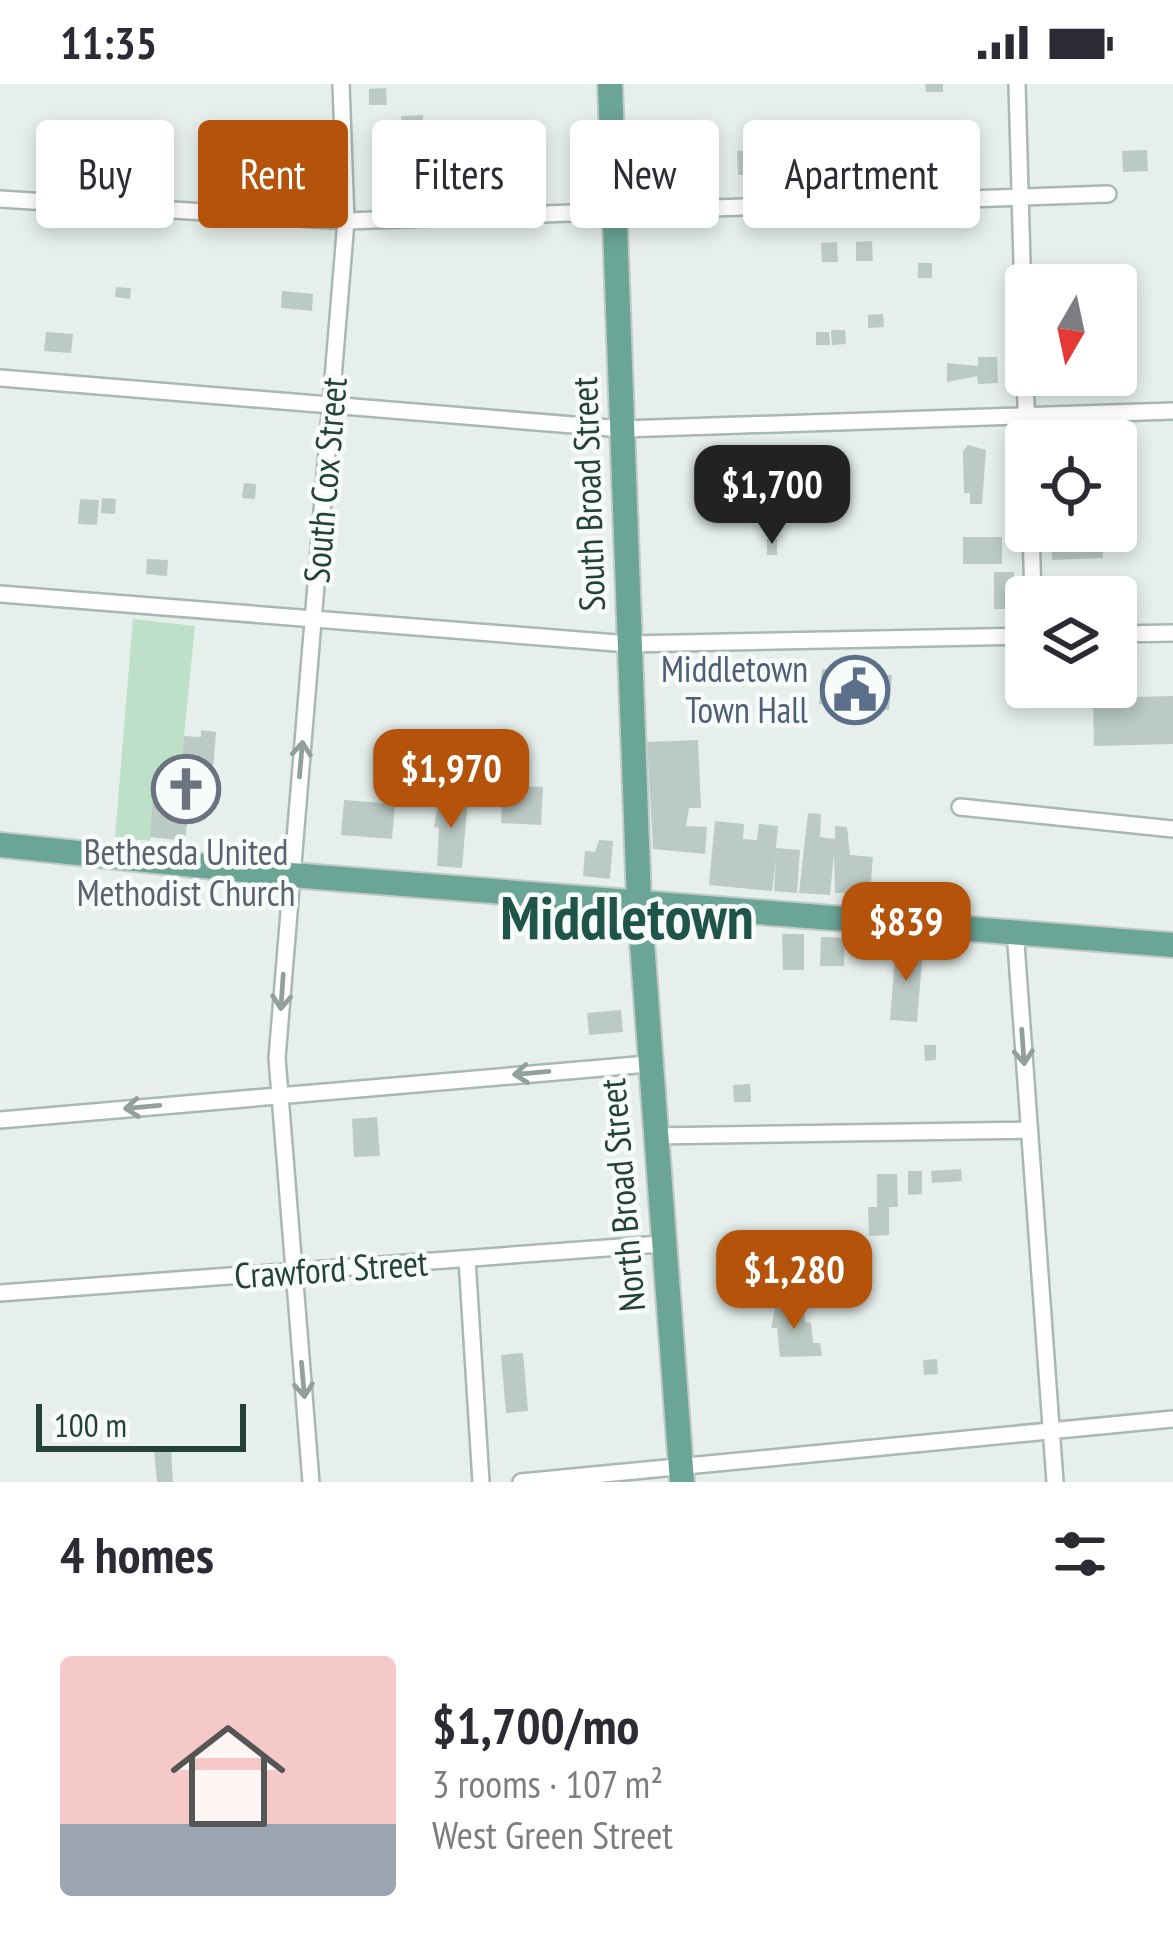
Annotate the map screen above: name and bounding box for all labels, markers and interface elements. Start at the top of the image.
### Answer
text: 11:35 [60,13,157,71]
chip: Buy [36,120,174,228]
chip: Rent [198,120,348,228]
chip: Filters [372,120,546,228]
chip: New [570,120,719,228]
chip: Apartment [743,120,980,228]
north arrow [1005,264,1137,396]
map controls [1005,264,1137,708]
street label: South Cox Street [292,375,357,585]
street label: South Broad Street [560,376,615,612]
button: locate [1005,420,1137,552]
pin: $1,700 [674,445,870,547]
text: $1,700 [721,458,823,509]
button: layers [1005,576,1137,708]
place label: Middletown Town Hall [661,645,809,733]
public building icon: Middletown Town Hall [820,655,890,725]
pin: $1,970 [353,729,549,831]
one-way arrow [290,740,313,779]
text: $1,970 [400,742,502,793]
church icon: Bethesda United Methodist Church [151,754,221,824]
place label: Bethesda United Methodist Church [77,828,295,916]
district label: Middletown [500,878,754,956]
pin: $839 [835,882,977,984]
text: $839 [869,895,943,946]
one-way arrow [270,972,293,1011]
one-way arrow [1012,1027,1035,1066]
one-way arrow [512,1062,551,1085]
street label: North Broad Street [588,1077,655,1313]
one-way arrow [124,1096,163,1119]
pin: $1,280 [696,1230,892,1332]
street label: Crawford Street [233,1238,429,1299]
text: $1,280 [743,1243,845,1294]
one-way arrow [292,1360,315,1399]
scale bar [36,1398,246,1451]
text: 100 m [54,1403,127,1446]
text: 4 homes [60,1521,214,1587]
icon: filters [1047,1521,1113,1587]
text: $1,700/mo [432,1692,639,1758]
icon: home [156,1704,300,1848]
text: 3 rooms · 107 m² [432,1758,663,1809]
text: West Green Street [432,1809,673,1860]

